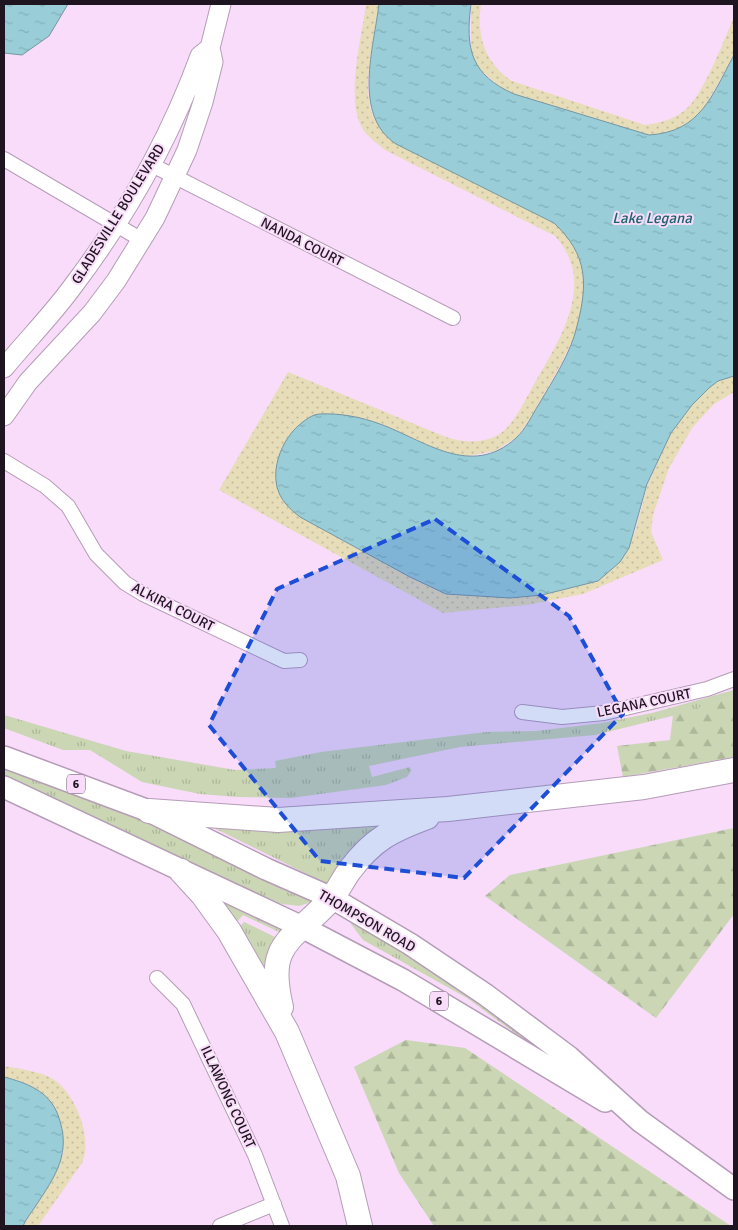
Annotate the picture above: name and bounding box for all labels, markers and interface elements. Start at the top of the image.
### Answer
street label: GLADESVILLE BOULEVARD [68,141,168,287]
water label: Lake Legana [612,209,692,227]
street label: NANDA COURT [258,214,346,270]
street label: ALKIRA COURT [129,579,217,635]
street label: LEGANA COURT [595,685,693,721]
road number: 6 [67,774,85,794]
street label: THOMPSON ROAD [315,886,419,956]
road number: 6 [430,991,448,1010]
street label: ILLAWONG COURT [197,1043,259,1151]

